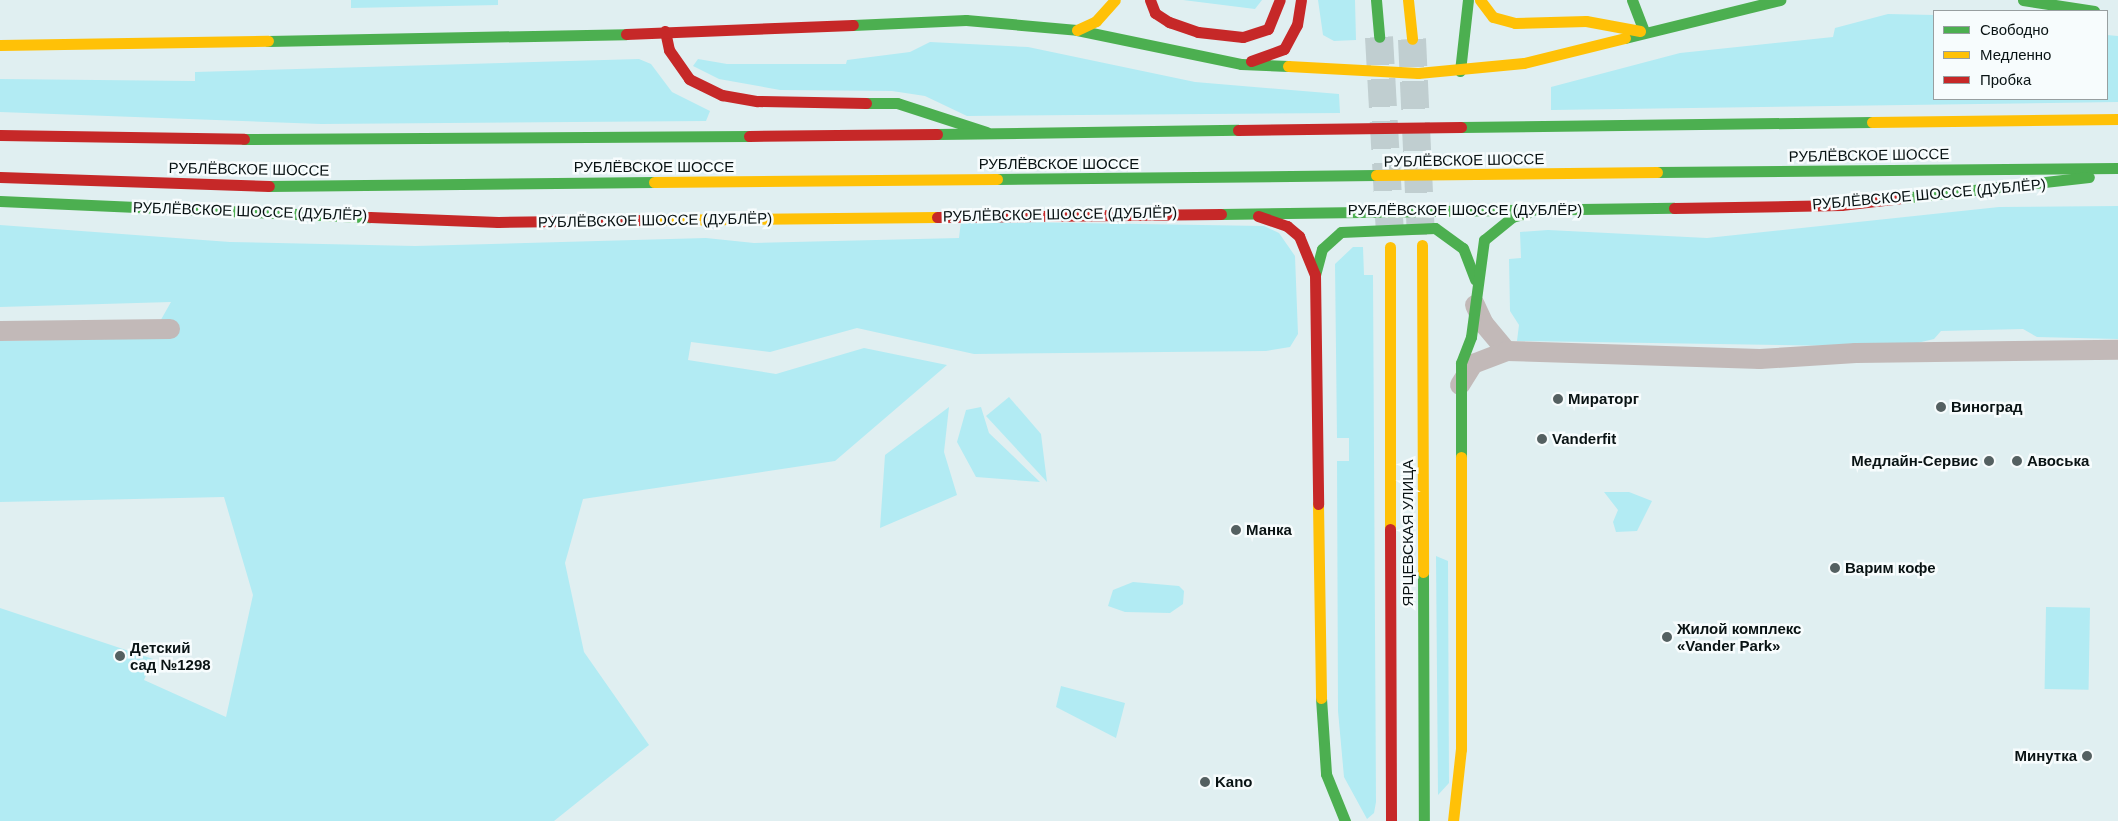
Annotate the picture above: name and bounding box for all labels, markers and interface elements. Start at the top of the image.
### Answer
legend [1933,10,2108,100]
text: Свободно [1980,21,2049,38]
text: Медленно [1980,46,2051,63]
text: Пробка [1980,71,2031,88]
street label: РУБЛЁВСКОЕ ШОССЕ [1788,145,1950,165]
street label: РУБЛЁВСКОЕ ШОССЕ [1383,150,1545,170]
street label: РУБЛЁВСКОЕ ШОССЕ [979,155,1139,173]
street label: РУБЛЁВСКОЕ ШОССЕ [574,158,734,176]
street label: РУБЛЁВСКОЕ ШОССЕ [168,159,330,179]
street label: РУБЛЁВСКОЕ ШОССЕ (ДУБЛЁР) [1811,175,2047,213]
street label: РУБЛЁВСКОЕ ШОССЕ (ДУБЛЁР) [133,198,367,224]
street label: РУБЛЁВСКОЕ ШОССЕ (ДУБЛЁР) [1348,201,1582,219]
street label: РУБЛЁВСКОЕ ШОССЕ (ДУБЛЁР) [943,203,1177,225]
street label: РУБЛЁВСКОЕ ШОССЕ (ДУБЛЁР) [538,209,772,231]
place label: Мираторг [1568,390,1639,408]
marker: Мираторг [1552,393,1564,405]
place label: Виноград [1951,398,2023,416]
marker: Виноград [1935,401,1947,413]
place label: Vanderfit [1552,430,1616,448]
marker: Vanderfit [1536,433,1548,445]
place label: Медлайн-Сервис [1851,452,1978,470]
place label: Авоська [2027,452,2089,470]
marker: Медлайн-Сервис [1982,454,1996,468]
marker: Авоська [2011,455,2023,467]
street label: ЯРЦЕВСКАЯ УЛИЦА [1399,460,1417,606]
place label: Манка [1246,521,1292,539]
marker: Манка [1230,524,1242,536]
place label: Варим кофе [1845,559,1936,577]
marker: Варим кофе [1829,562,1841,574]
place label: Жилой комплекс «Vander Park» [1677,619,1801,654]
marker: Жилой комплекс «Vander Park» [1661,631,1673,643]
place label: Детский сад №1298 [130,638,211,673]
marker: Детский сад №1298 [114,650,126,662]
place label: Минутка [2015,747,2077,765]
marker: Минутка [2081,750,2093,762]
place label: Kano [1215,773,1252,791]
marker: Kano [1199,776,1211,788]

